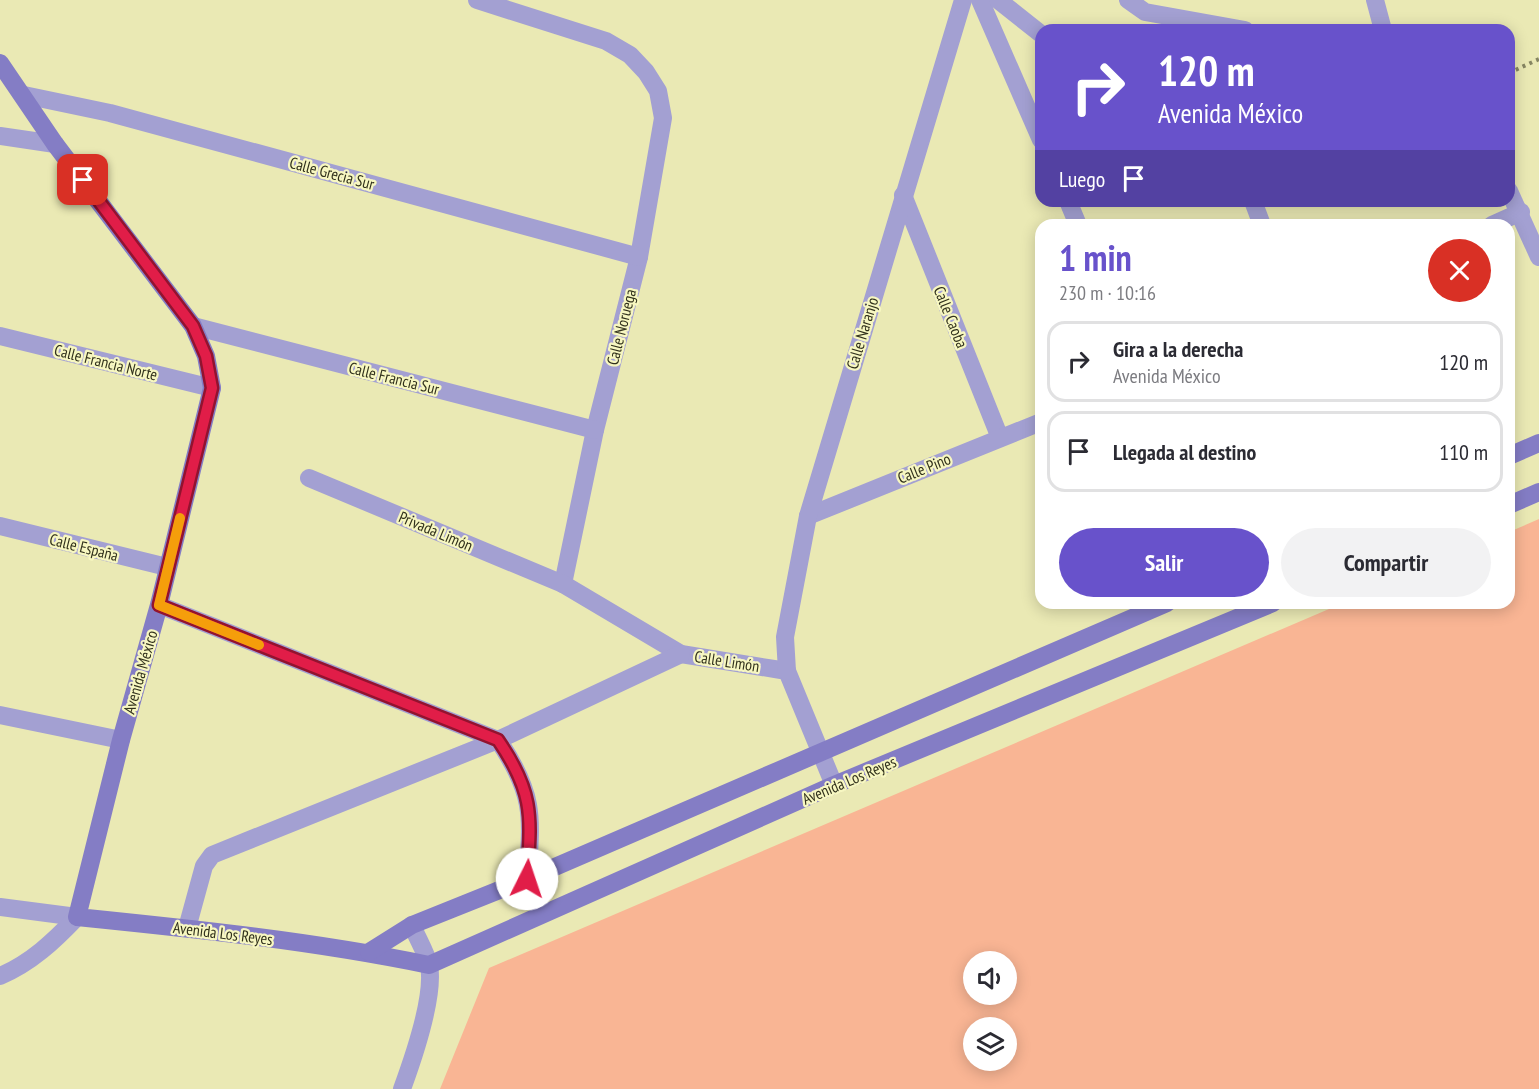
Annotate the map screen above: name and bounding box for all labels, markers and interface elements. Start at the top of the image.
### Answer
text: 120 m [1158,43,1255,98]
icon: right [1059,48,1137,126]
text: Avenida México [1158,96,1303,130]
street label: Calle Grecia Sur [287,152,377,194]
pin [57,154,108,205]
icon: arrive [1117,162,1150,195]
icon: arrive [66,163,99,196]
text: Luego [1059,165,1105,193]
text: 1 min [1059,234,1132,281]
button: close [1428,239,1491,302]
text: 230 m · 10:16 [1059,280,1156,306]
street label: Calle Caoba [930,283,972,351]
street label: Calle Noruega [602,287,640,367]
street label: Calle Naranjo [842,295,882,371]
text: Gira a la derecha [1113,335,1243,363]
street label: Calle Francia Norte [52,340,160,384]
icon: right [1062,345,1095,378]
text: 120 m [1439,348,1488,376]
street label: Calle Francia Sur [347,357,442,399]
text: Avenida México [1113,363,1221,389]
icon: arrive [1062,435,1095,468]
text: Llegada al destino [1113,438,1256,466]
text: 110 m [1439,438,1488,466]
street label: Calle Pino [894,448,954,488]
street label: Privada Limón [396,506,476,556]
button: Salir [1059,528,1269,597]
button: Compartir [1281,528,1491,597]
street label: Calle España [48,529,120,565]
street label: Avenida México [119,628,161,716]
street label: Calle Limón [693,646,761,676]
street label: Avenida Los Reyes [799,751,899,809]
position arrow [495,847,559,911]
street label: Avenida Los Reyes [172,917,274,949]
map controls [963,951,1017,1071]
button: sound [963,951,1017,1005]
button: layers [963,1017,1017,1071]

